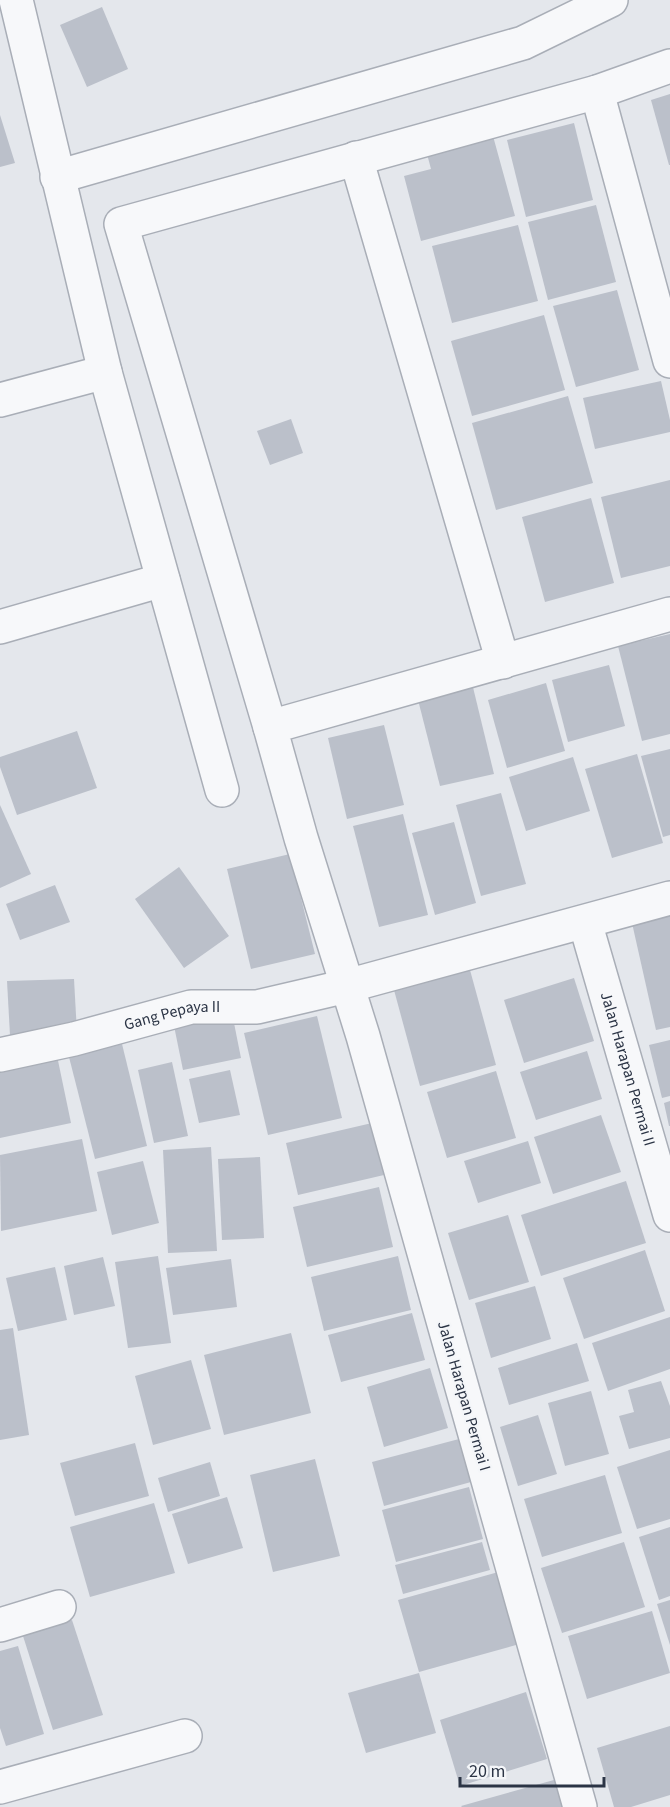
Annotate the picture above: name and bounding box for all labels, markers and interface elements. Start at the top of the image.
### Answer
street label: Jalan Harapan Permai II [595,989,660,1149]
street label: Gang Pepaya II [121,996,220,1036]
street label: Jalan Harapan Permai I [432,1318,496,1474]
scale bar [460,1750,604,1788]
text: 20 m [469,1759,505,1784]

